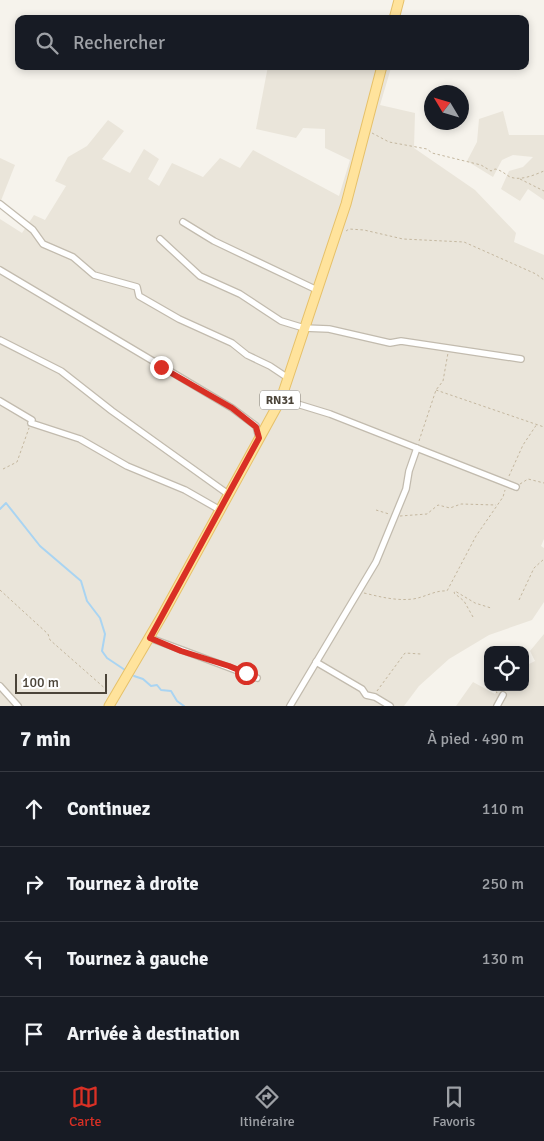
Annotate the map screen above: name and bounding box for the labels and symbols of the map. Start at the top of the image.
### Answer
north arrow [424,85,469,130]
route end [150,356,173,379]
road number: RN31 [260,390,300,410]
route start [235,662,258,685]
scale bar [15,671,108,694]

